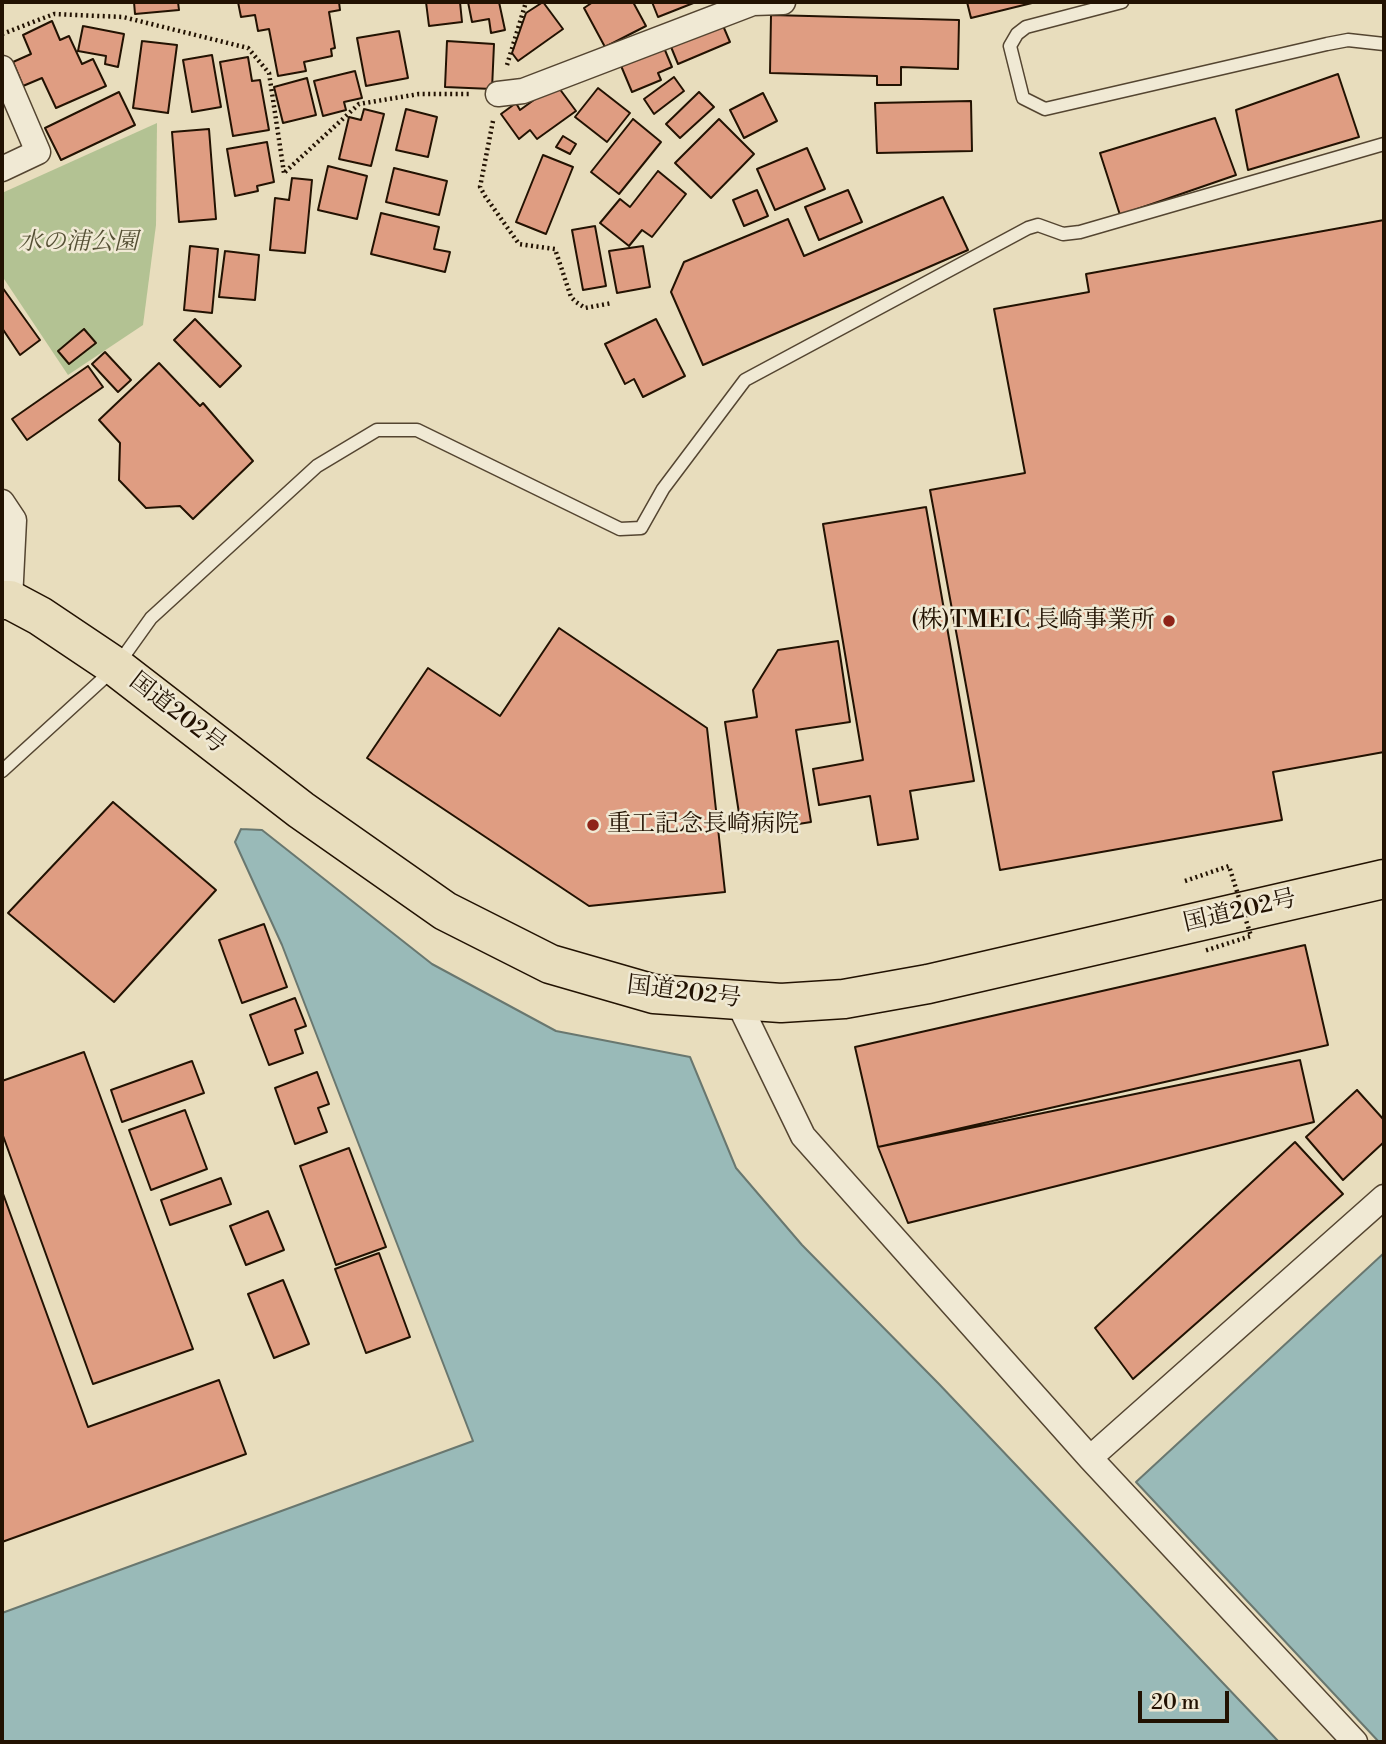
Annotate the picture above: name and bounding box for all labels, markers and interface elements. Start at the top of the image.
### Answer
park label: 水の浦公園 [18,229,138,257]
place label: (株)TMEIC 長崎事業所 [911,607,1155,635]
marker: (株)TMEIC 長崎事業所 [1161,613,1177,629]
street label: 国道202号 [123,667,231,761]
place label: 重工記念長崎病院 [607,811,799,839]
marker: 重工記念長崎病院 [585,817,601,833]
street label: 国道202号 [1181,885,1299,939]
street label: 国道202号 [625,972,743,1014]
scale bar [1141,1678,1232,1722]
text: 20 m [1151,1690,1200,1716]

